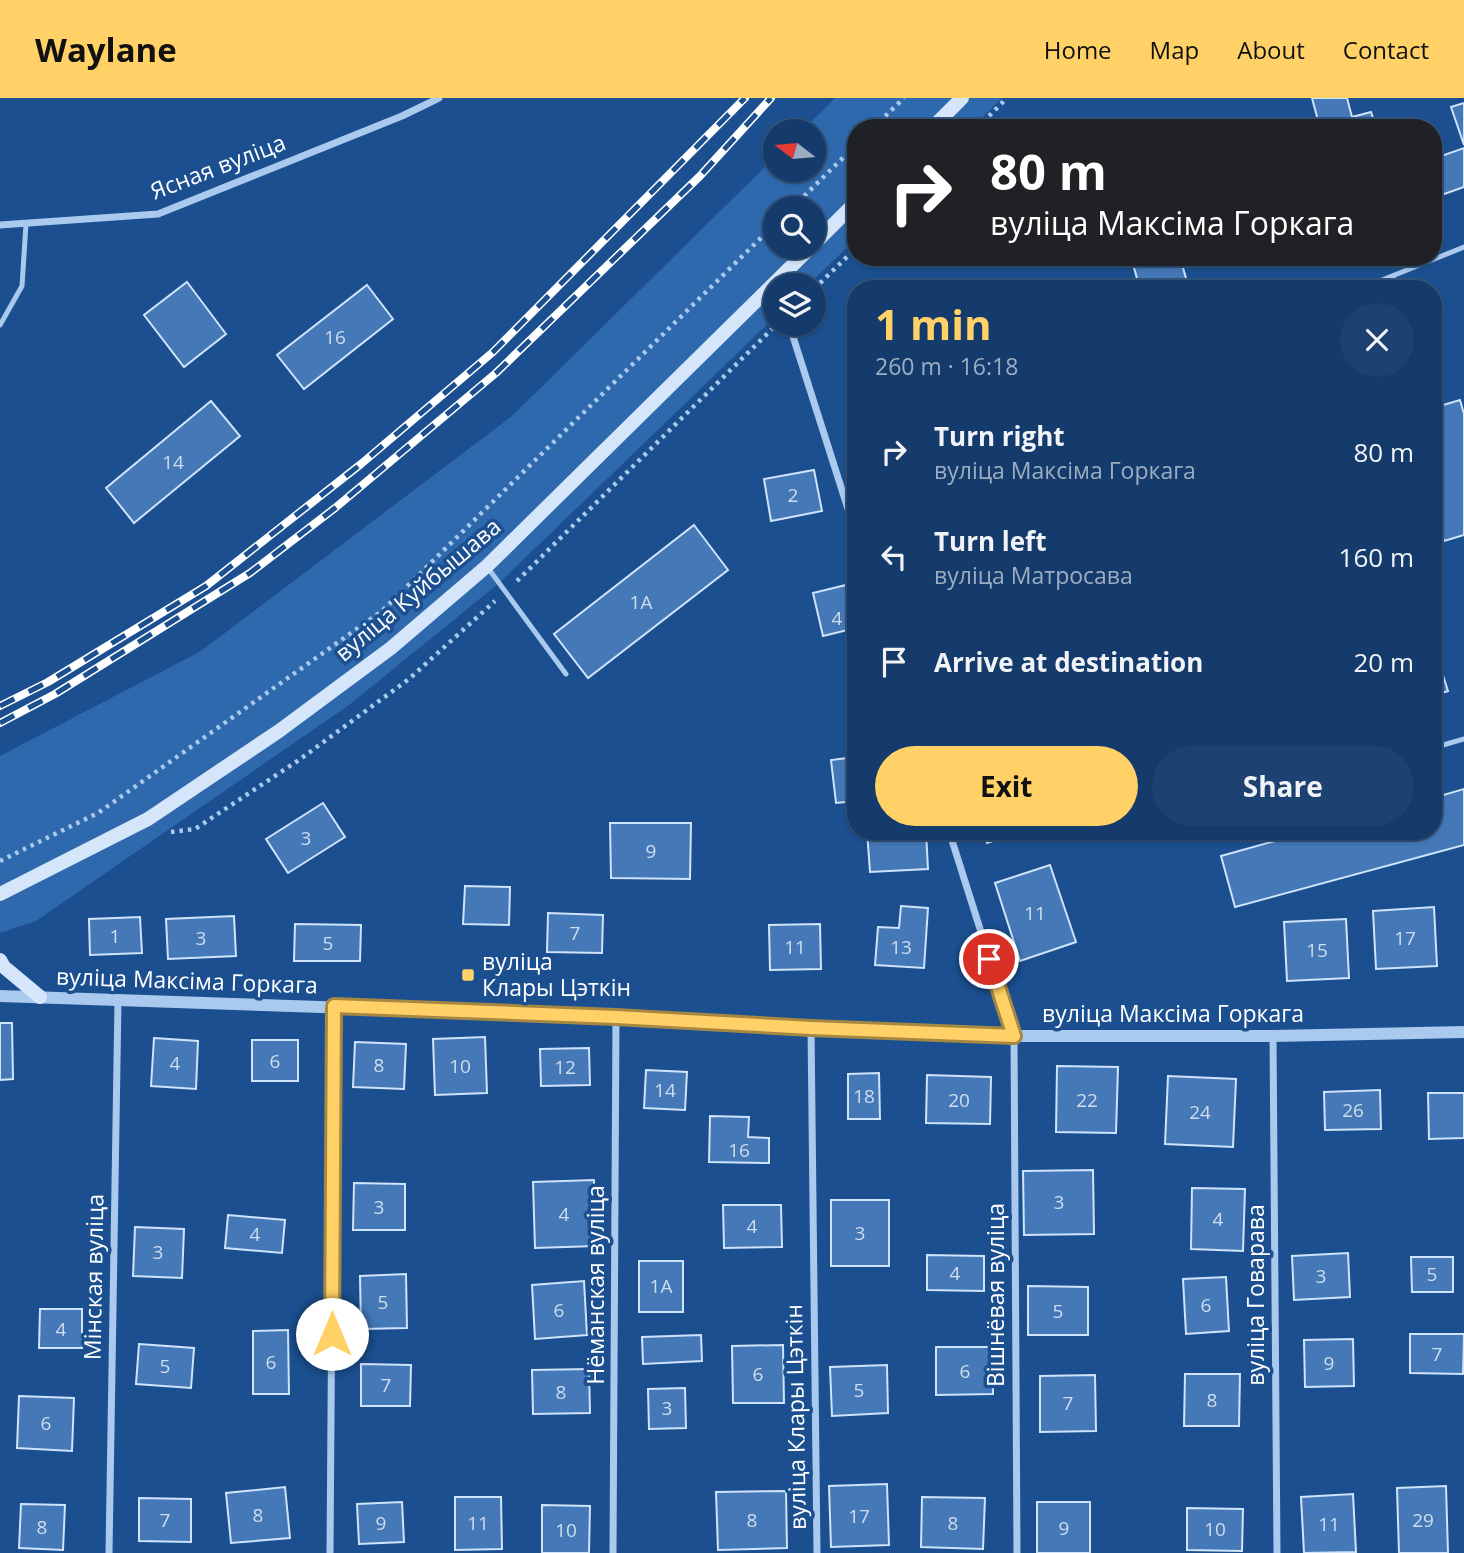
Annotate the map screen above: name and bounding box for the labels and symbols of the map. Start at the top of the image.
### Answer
north arrow [763,119,826,182]
street label: Ясная вуліца [145,126,290,207]
house number: 16 [324,324,346,350]
house number: 14 [162,449,184,475]
house number: 2 [788,482,798,508]
street label: вуліца Куйбышава [328,510,507,668]
house number: 1А [630,589,652,615]
house number: 4 [832,605,843,631]
house number: 3 [301,825,311,851]
house number: 9 [646,838,656,864]
house number: 11 [1024,900,1046,926]
house number: 7 [570,920,580,946]
house number: 1 [110,923,120,949]
house number: 3 [196,925,206,951]
house number: 17 [1394,925,1416,951]
pin [959,929,1019,989]
house number: 5 [323,930,333,956]
house number: 11 [784,934,806,960]
house number: 13 [890,934,912,960]
house number: 15 [1306,937,1328,963]
place label: вуліца Клары Цэткін [482,945,631,1003]
street label: вуліца Максіма Горкага [56,959,318,1001]
marker: вуліца Клары Цэткін [460,967,476,983]
street label: вуліца Максіма Горкага [1042,997,1304,1029]
house number: 6 [270,1048,280,1074]
house number: 4 [170,1050,181,1076]
house number: 8 [374,1052,384,1078]
house number: 10 [449,1053,471,1079]
house number: 12 [554,1054,576,1080]
house number: 14 [654,1077,676,1103]
house number: 18 [853,1083,875,1109]
house number: 20 [948,1087,970,1113]
house number: 22 [1076,1087,1098,1113]
house number: 26 [1342,1097,1364,1123]
house number: 24 [1189,1099,1211,1125]
house number: 16 [728,1137,750,1163]
street label: Нёманская вуліца [579,1185,611,1385]
house number: 3 [1054,1189,1064,1215]
street label: Мінская вуліца [76,1194,110,1360]
house number: 3 [374,1194,384,1220]
house number: 4 [559,1201,570,1227]
street label: Вішнёвая вуліца [979,1203,1011,1387]
street label: вуліца Говарава [1239,1204,1271,1386]
house number: 4 [1213,1206,1224,1232]
house number: 4 [747,1213,758,1239]
house number: 3 [855,1220,865,1246]
house number: 4 [250,1221,261,1247]
house number: 3 [153,1239,163,1265]
house number: 4 [950,1260,961,1286]
house number: 5 [1427,1261,1437,1287]
house number: 3 [1316,1263,1326,1289]
house number: 1А [650,1273,672,1299]
house number: 5 [378,1289,388,1315]
house number: 6 [1201,1292,1211,1318]
position arrow [295,1297,369,1371]
house number: 6 [554,1297,564,1323]
house number: 5 [1053,1298,1063,1324]
street label: вуліца Клары Цэткін [777,1304,813,1530]
house number: 4 [56,1316,67,1342]
house number: 7 [1432,1341,1442,1367]
house number: 6 [266,1349,276,1375]
house number: 9 [1324,1350,1334,1376]
house number: 5 [160,1353,170,1379]
house number: 6 [960,1358,970,1384]
house number: 6 [753,1361,763,1387]
house number: 7 [381,1372,391,1398]
house number: 5 [854,1377,864,1403]
house number: 8 [556,1379,566,1405]
house number: 8 [1207,1387,1217,1413]
house number: 7 [1063,1390,1073,1416]
house number: 3 [662,1395,672,1421]
house number: 6 [41,1410,51,1436]
house number: 8 [253,1502,263,1528]
house number: 17 [848,1503,870,1529]
house number: 7 [160,1507,170,1533]
house number: 8 [747,1507,757,1533]
house number: 29 [1412,1507,1434,1533]
house number: 9 [376,1510,386,1536]
house number: 11 [467,1510,489,1536]
house number: 8 [948,1510,958,1536]
house number: 11 [1318,1511,1340,1537]
house number: 8 [37,1514,47,1540]
house number: 9 [1059,1515,1069,1541]
house number: 10 [1204,1516,1226,1542]
house number: 10 [555,1517,577,1543]

